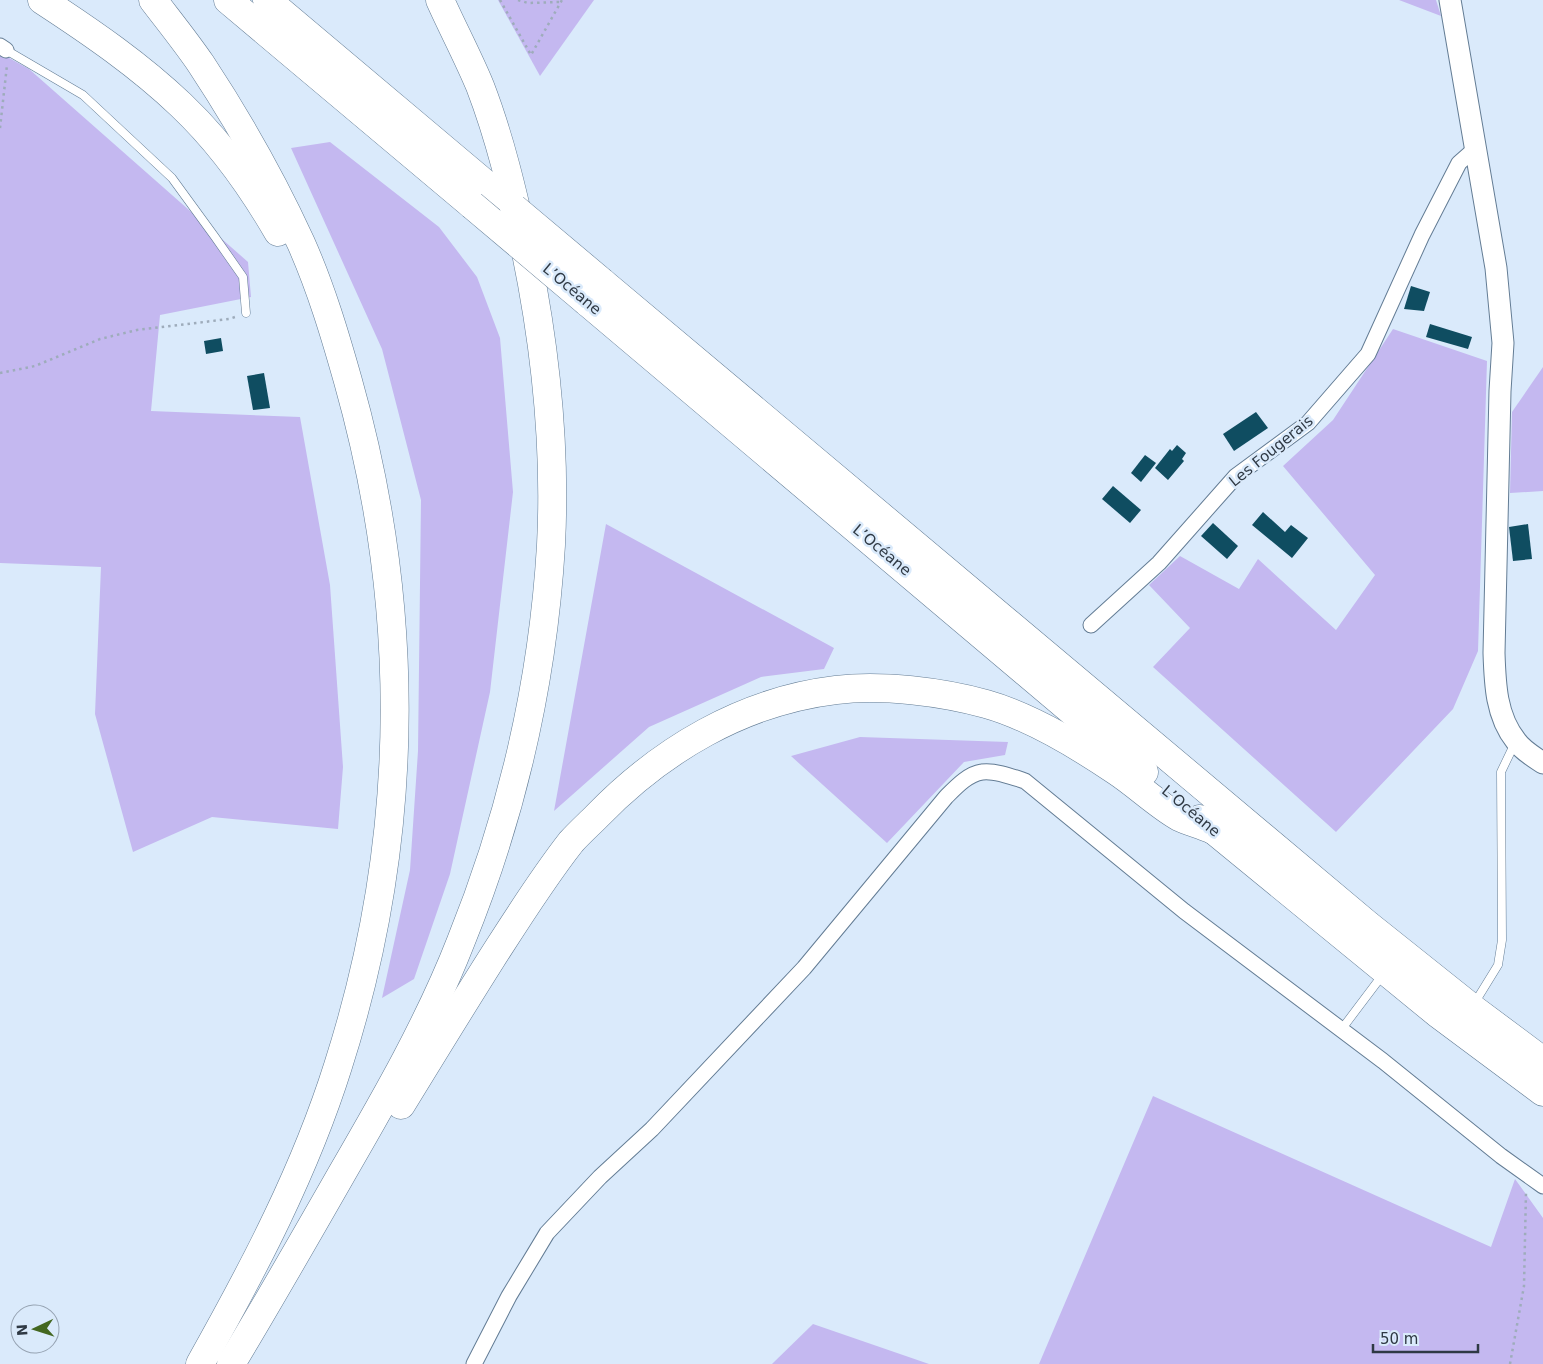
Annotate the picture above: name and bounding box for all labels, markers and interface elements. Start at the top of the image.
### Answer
street label: L’Océane [539,259,605,319]
street label: Les Fougerais [1225,412,1317,490]
street label: L’Océane [849,520,915,580]
street label: L’Océane [1158,781,1224,841]
north arrow [10,1304,60,1354]
scale bar [1373,1322,1478,1354]
text: N [14,1324,30,1336]
text: 50 m [1380,1330,1418,1348]

